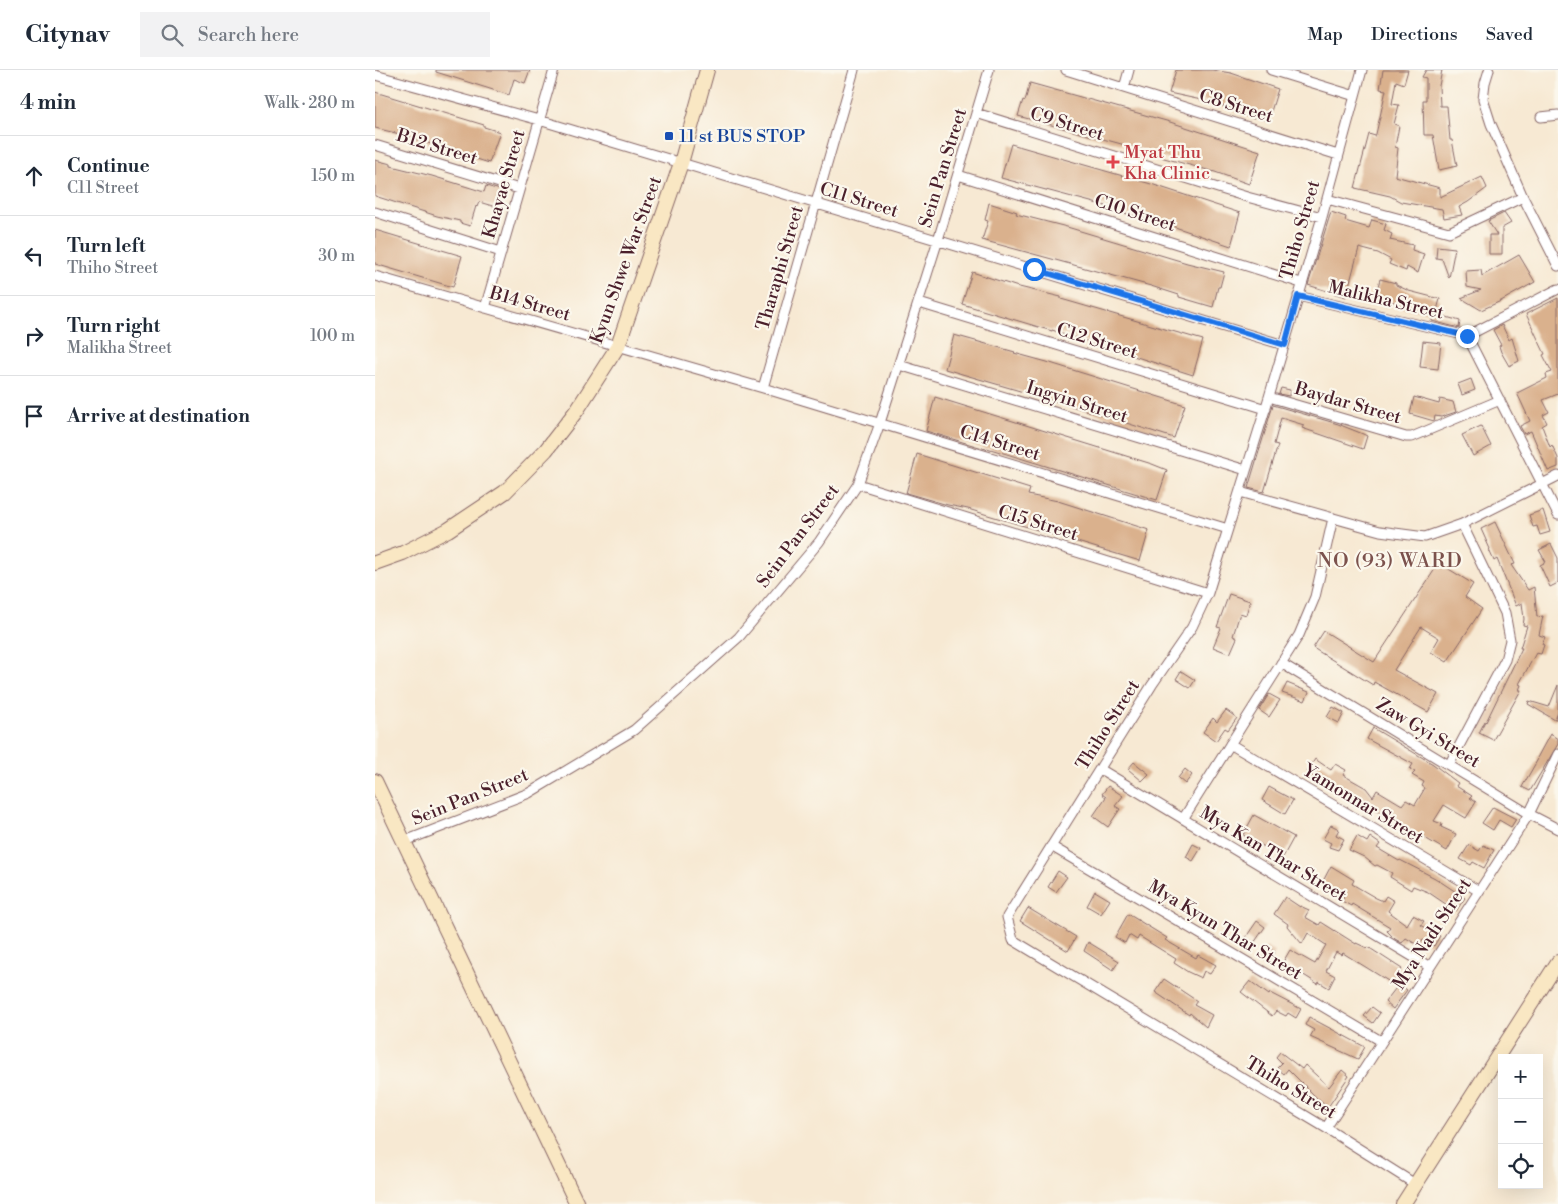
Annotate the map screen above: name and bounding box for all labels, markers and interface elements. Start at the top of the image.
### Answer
search box [140,12,490,57]
text: Citynav [25,20,110,50]
icon: search [158,21,186,49]
text: Search here [198,23,299,47]
text: Map [1307,23,1343,46]
text: Directions [1371,23,1458,46]
text: Saved [1486,23,1533,46]
street label: C8 Street [1196,84,1276,128]
text: 4 min [20,90,76,116]
text: Walk · 280 m [264,93,355,113]
street label: C9 Street [1027,102,1107,146]
street label: Sein Pan Street [914,105,972,230]
street label: B12 Street [393,123,481,170]
place label: 11 st BUS STOP [679,125,805,148]
street label: Khayae Street [477,126,531,241]
marker: 11 st BUS STOP [663,130,675,142]
place label: Myat Thu Kha Clinic [1124,141,1210,185]
text: Continue [67,154,150,178]
marker: Myat Thu Kha Clinic [1106,155,1120,169]
icon: ahead [20,162,48,190]
text: 150 m [311,166,355,186]
street label: Kyun Shwe War Street [585,173,667,347]
street label: C11 Street [817,177,902,223]
street label: Thiho Street [1275,177,1325,282]
text: C11 Street [67,178,139,198]
street label: C10 Street [1091,189,1179,237]
street label: Tharaphi Street [751,202,809,333]
text: Turn left [67,234,146,258]
icon: left [20,242,48,270]
text: 30 m [318,246,355,266]
text: Thiho Street [67,258,158,278]
route start [1023,258,1046,281]
street label: Malikha Street [1326,276,1447,325]
street label: B14 Street [486,281,574,327]
text: Turn right [67,314,160,338]
street label: C12 Street [1054,318,1141,364]
icon: right [20,322,48,350]
route end [1456,325,1479,348]
text: 100 m [310,326,355,346]
text: Malikha Street [67,338,172,358]
street label: Ingyin Street [1023,376,1131,429]
street label: Baydar Street [1291,377,1405,429]
icon: arrive [20,402,48,430]
text: Arrive at destination [67,404,250,428]
street label: C14 Street [957,420,1044,466]
street label: Sein Pan Street [752,479,845,592]
street label: C15 Street [995,500,1081,546]
district label: NO (93) WARD [1317,549,1463,574]
street label: Thiho Street [1071,675,1145,775]
street label: Zaw Gyi Street [1372,693,1485,773]
street label: Yamonnar Street [1298,758,1428,849]
street label: Sein Pan Street [408,763,532,831]
street label: Mya Kan Thar Street [1195,801,1351,907]
street label: Mya Nadi Street [1387,873,1477,994]
street label: Mya Kyun Thar Street [1144,875,1307,985]
street label: Thiho Street [1241,1052,1341,1125]
map controls [1498,1054,1543,1189]
button: + [1498,1054,1543,1099]
button: − [1498,1099,1543,1144]
button: locate [1498,1144,1543,1189]

